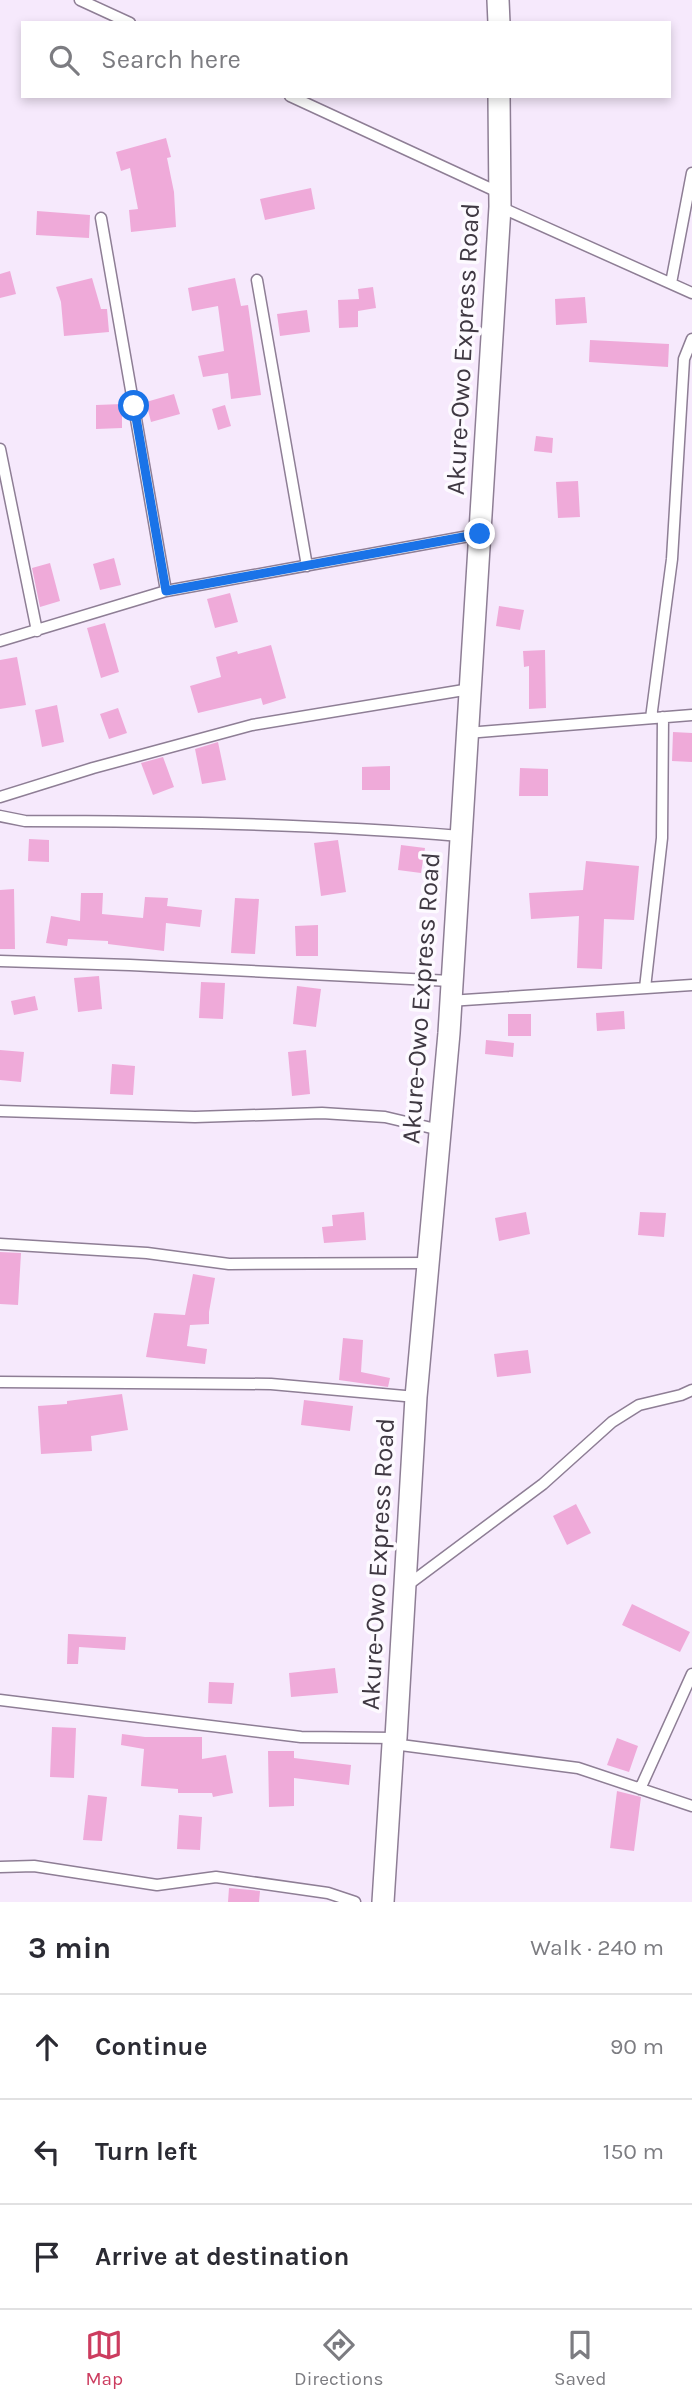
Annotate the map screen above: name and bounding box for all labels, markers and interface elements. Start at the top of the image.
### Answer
search box [21,21,671,98]
icon: search [45,41,83,79]
text: Search here [101,44,241,75]
street label: Akure-Owo Express Road [440,202,486,496]
route start [118,390,149,421]
route end [464,518,495,549]
street label: Akure-Owo Express Road [395,851,447,1145]
street label: Akure-Owo Express Road [355,1417,401,1711]
text: 3 min [28,1930,111,1966]
text: Walk · 240 m [530,1934,664,1961]
icon: ahead [28,2028,66,2066]
text: Continue [95,2031,207,2062]
text: 90 m [610,2033,664,2060]
icon: left [28,2133,66,2171]
text: Turn left [95,2136,197,2167]
text: 150 m [603,2138,664,2165]
icon: arrive [28,2238,66,2276]
text: Arrive at destination [95,2241,349,2272]
tab: Map [85,2326,123,2390]
tab: Directions [294,2326,383,2390]
tab: Saved [554,2326,607,2390]

